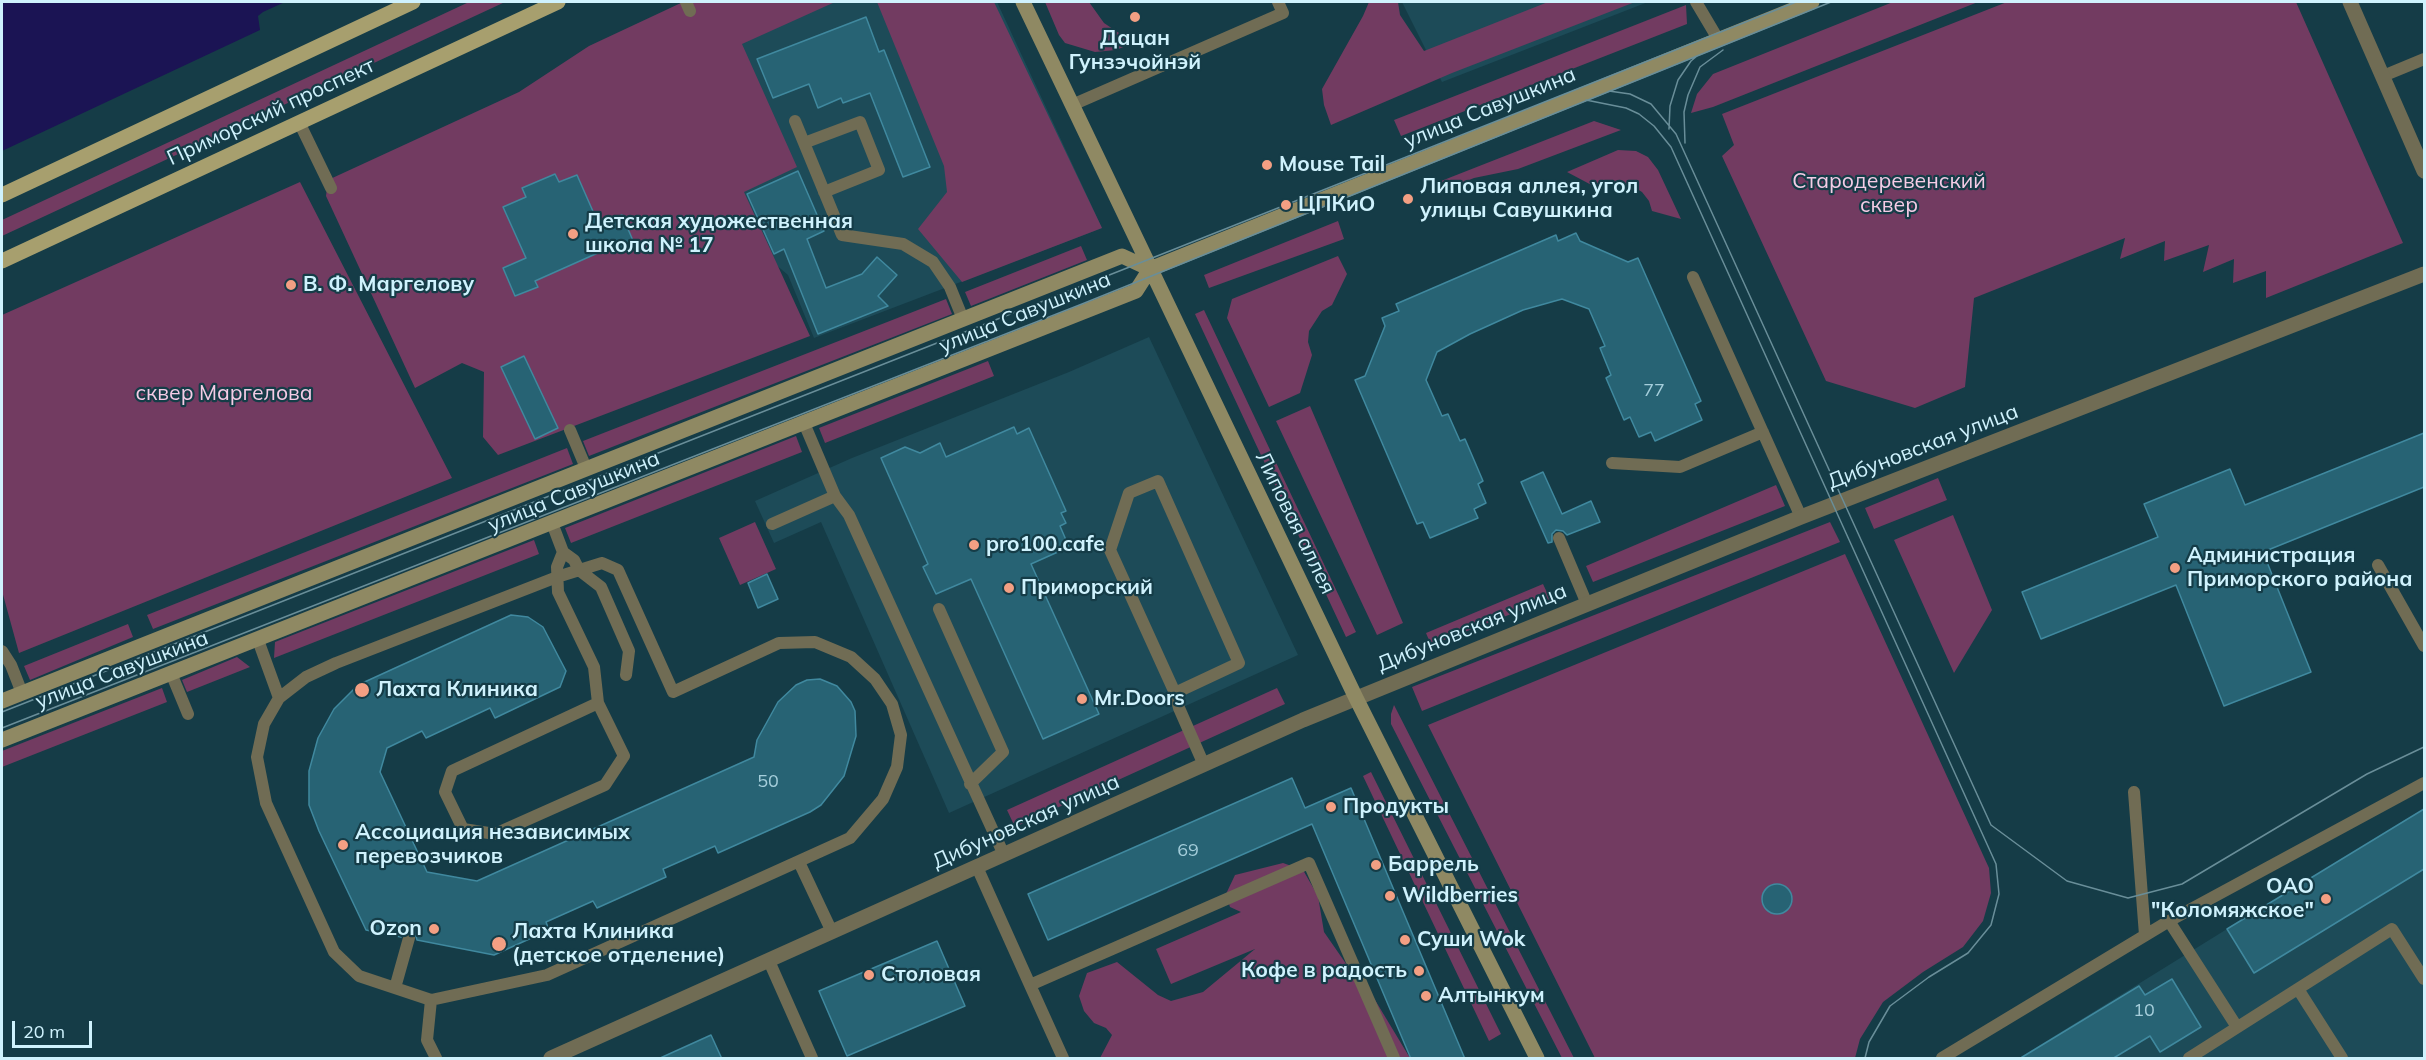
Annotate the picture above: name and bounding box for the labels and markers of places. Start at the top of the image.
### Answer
marker: Дацан Гунзэчойнэй [1128,10,1142,24]
place label: Дацан Гунзэчойнэй [1069,26,1201,76]
place label: Mouse Tail [1279,152,1385,178]
marker: Mouse Tail [1260,158,1274,172]
place label: Липовая аллея, угол улицы Савушкина [1420,174,1638,224]
place label: ЦПКиО [1298,192,1375,218]
marker: Липовая аллея, угол улицы Савушкина [1401,192,1415,206]
marker: ЦПКиО [1279,198,1293,212]
place label: Детская художественная школа № 17 [585,209,853,259]
marker: Детская художественная школа № 17 [566,227,580,241]
place label: В. Ф. Маргелову [303,272,474,298]
marker: В. Ф. Маргелову [284,278,298,292]
place label: pro100.cafe [986,532,1105,558]
marker: pro100.cafe [967,538,981,552]
place label: Администрация Приморского района [2187,543,2413,593]
marker: Администрация Приморского района [2168,561,2182,575]
place label: Приморский [1021,575,1153,601]
marker: Приморский [1002,581,1016,595]
place label: Лахта Клиника [376,677,538,703]
marker: Лахта Клиника [353,681,371,699]
place label: Mr.Doors [1094,686,1185,712]
marker: Mr.Doors [1075,692,1089,706]
place label: Продукты [1343,794,1449,820]
marker: Продукты [1324,800,1338,814]
place label: Ассоциация независимых перевозчиков [355,820,630,870]
marker: Ассоциация независимых перевозчиков [336,838,350,852]
place label: Баррель [1388,852,1479,878]
marker: Баррель [1369,858,1383,872]
place label: ОАО "Коломяжское" [2151,874,2314,924]
place label: Wildberries [1402,883,1518,909]
marker: Wildberries [1383,889,1397,903]
marker: ОАО "Коломяжское" [2319,892,2333,906]
place label: Ozon [370,916,422,942]
place label: Лахта Клиника (детское отделение) [512,919,725,969]
marker: Ozon [427,922,441,936]
place label: Суши Wok [1417,927,1525,953]
marker: Суши Wok [1398,933,1412,947]
marker: Лахта Клиника (детское отделение) [490,935,508,953]
place label: Кофе в радость [1241,958,1407,984]
place label: Столовая [881,962,981,988]
marker: Кофе в радость [1412,964,1426,978]
marker: Столовая [862,968,876,982]
place label: Алтынкум [1438,983,1545,1009]
marker: Алтынкум [1419,989,1433,1003]

